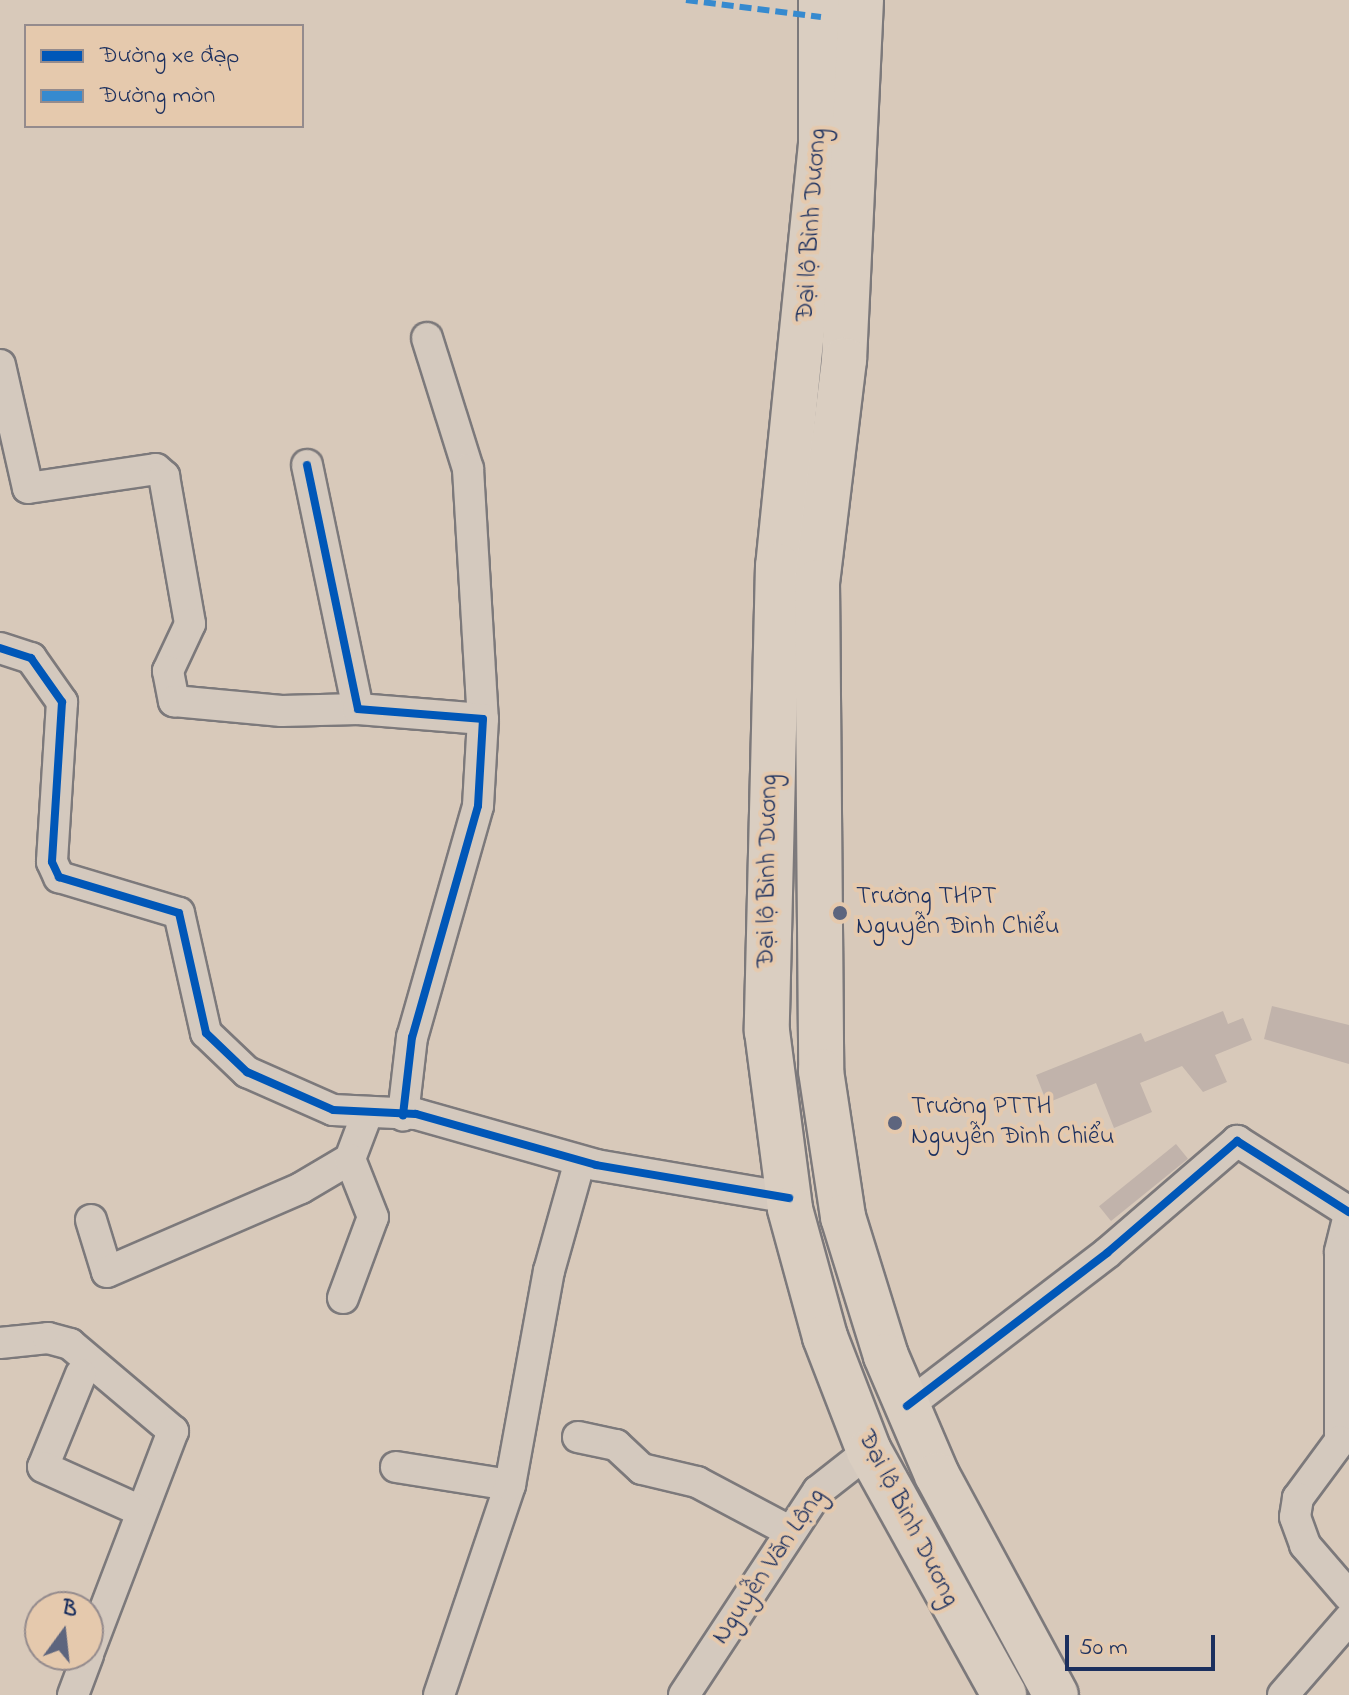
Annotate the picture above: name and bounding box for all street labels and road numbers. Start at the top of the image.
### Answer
street label: Đại lộ Bình Dương [791,127,835,323]
street label: Đại lộ Bình Dương [752,774,786,968]
street label: Đại lộ Bình Dương [849,1426,965,1612]
street label: Nguyễn Văn Lộng [706,1483,834,1651]

